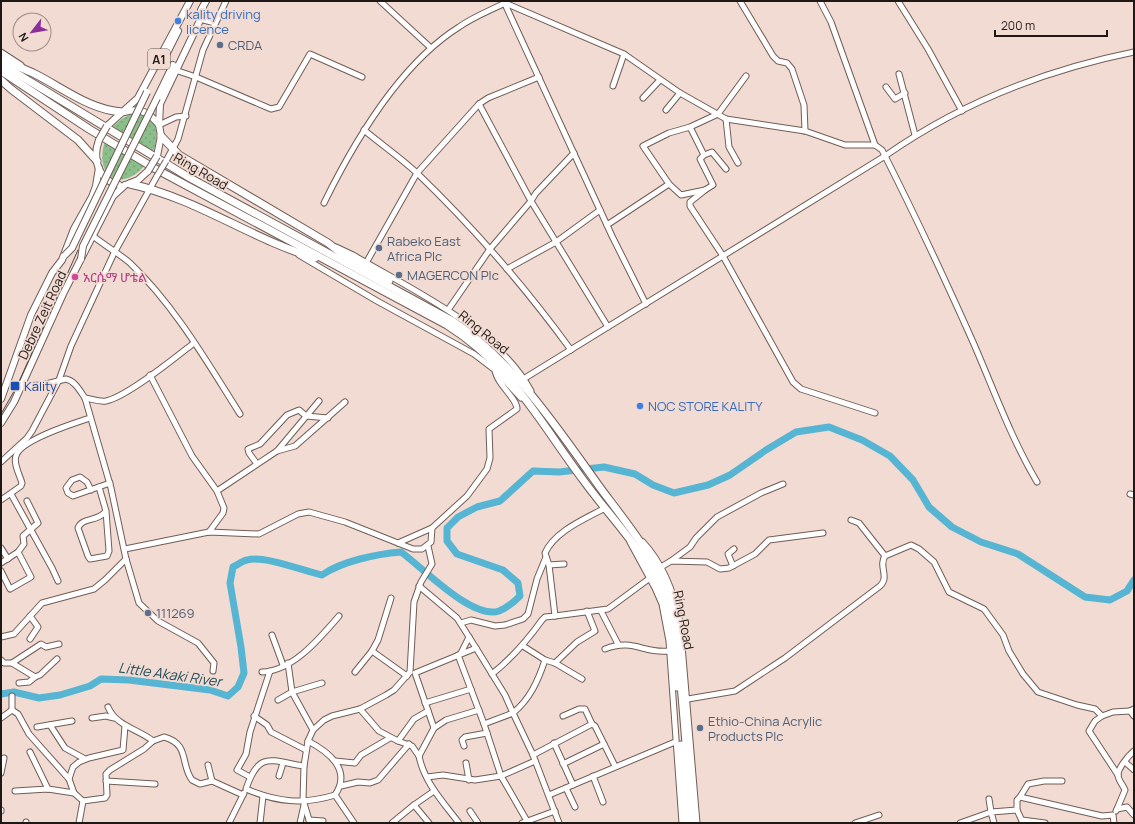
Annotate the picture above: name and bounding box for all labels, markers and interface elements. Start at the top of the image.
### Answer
place label: kality driving licence [186,5,261,38]
north arrow [12,12,52,52]
scale bar [995,12,1107,38]
marker: kality driving licence [173,16,183,26]
text: 200 m [1001,17,1035,34]
text: N [14,30,31,45]
place label: CRDA [228,36,262,54]
marker: CRDA [215,40,225,50]
road number: A1 [148,49,170,69]
street label: Ring Road [170,148,232,194]
place label: Rabeko East Africa Plc [387,232,461,265]
marker: Rabeko East Africa Plc [374,243,384,253]
place label: MAGERCON Plc [407,266,499,284]
street label: Debre Zeit Road [14,268,70,362]
place label: አርሴማ ሆቴል [83,268,147,286]
marker: MAGERCON Plc [394,270,404,280]
marker: አርሴማ ሆቴል [70,272,80,282]
street label: Ring Road [455,306,513,358]
place label: Kality [24,377,57,395]
marker: Kality [9,380,21,392]
place label: NOC STORE KALITY [648,397,763,415]
marker: NOC STORE KALITY [635,401,645,411]
street label: Ring Road [669,589,699,651]
place label: 111269 [156,604,195,622]
marker: 111269 [143,608,153,618]
water label: Little Akaki River [117,657,225,691]
place label: Ethio-China Acrylic Products Plc [708,712,822,745]
marker: Ethio-China Acrylic Products Plc [695,723,705,733]

